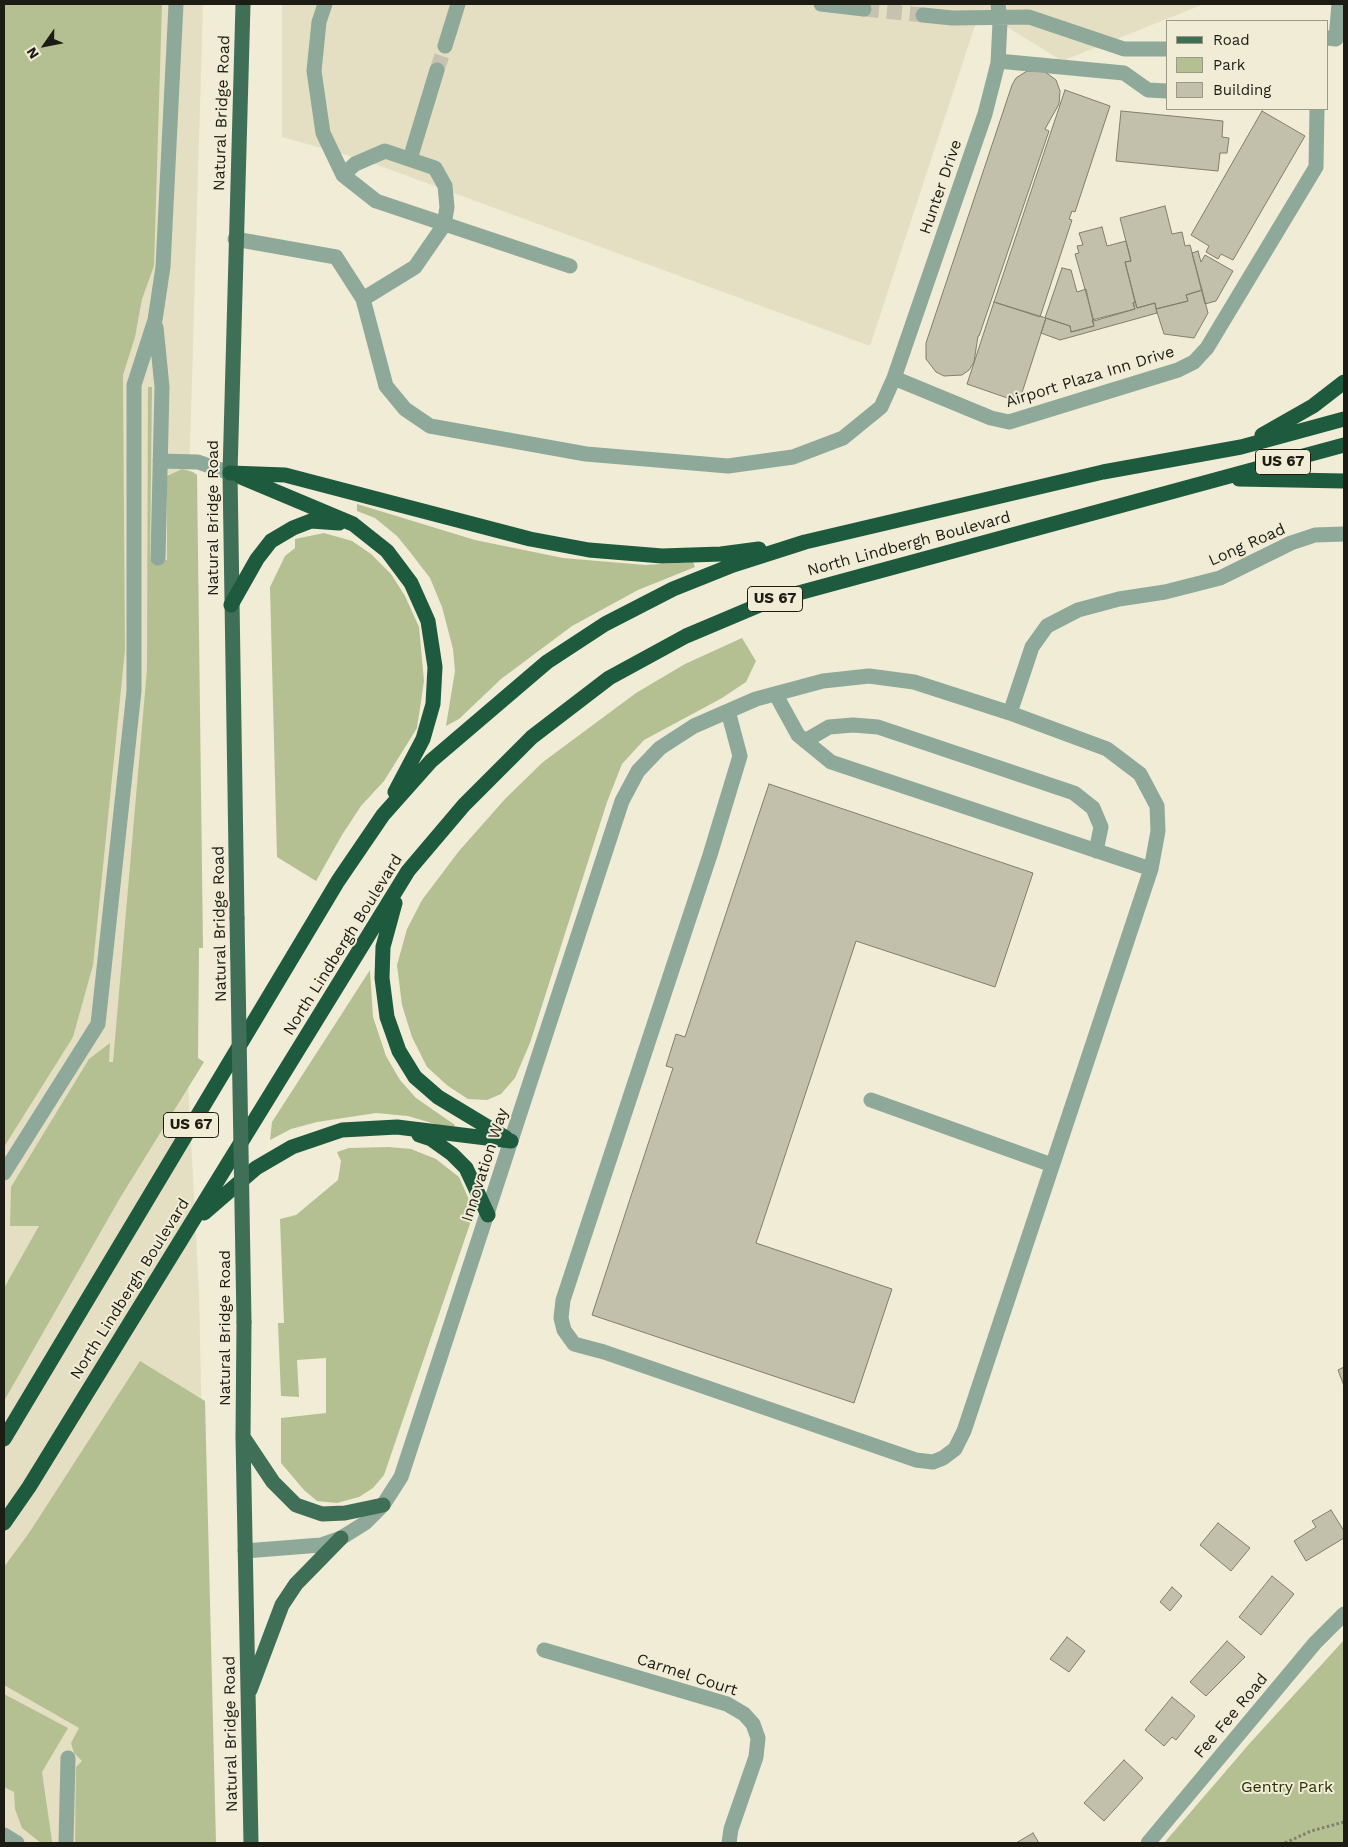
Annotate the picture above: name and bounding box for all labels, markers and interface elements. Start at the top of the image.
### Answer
north arrow [20,20,70,70]
legend [1166,20,1328,110]
text: Road [1213,31,1250,49]
street label: Natural Bridge Road [210,35,234,191]
text: N [23,44,42,62]
text: Park [1213,56,1245,74]
text: Building [1213,81,1271,99]
street label: Hunter Drive [916,137,966,237]
street label: Airport Plaza Inn Drive [1003,342,1177,412]
street label: Natural Bridge Road [203,440,223,596]
road number: US 67 [1256,450,1310,474]
street label: North Lindbergh Boulevard [805,508,1013,580]
street label: Long Road [1206,520,1288,570]
road number: US 67 [748,586,802,612]
street label: Natural Bridge Road [209,846,231,1002]
street label: North Lindbergh Boulevard [279,851,407,1039]
street label: Innovation Way [458,1106,512,1224]
road number: US 67 [164,1112,218,1138]
street label: North Lindbergh Boulevard [66,1195,194,1383]
street label: Natural Bridge Road [215,1250,235,1406]
street label: Carmel Court [634,1650,740,1700]
street label: Natural Bridge Road [220,1656,242,1812]
street label: Fee Fee Road [1190,1670,1272,1762]
park label: Gentry Park [1241,1777,1333,1797]

